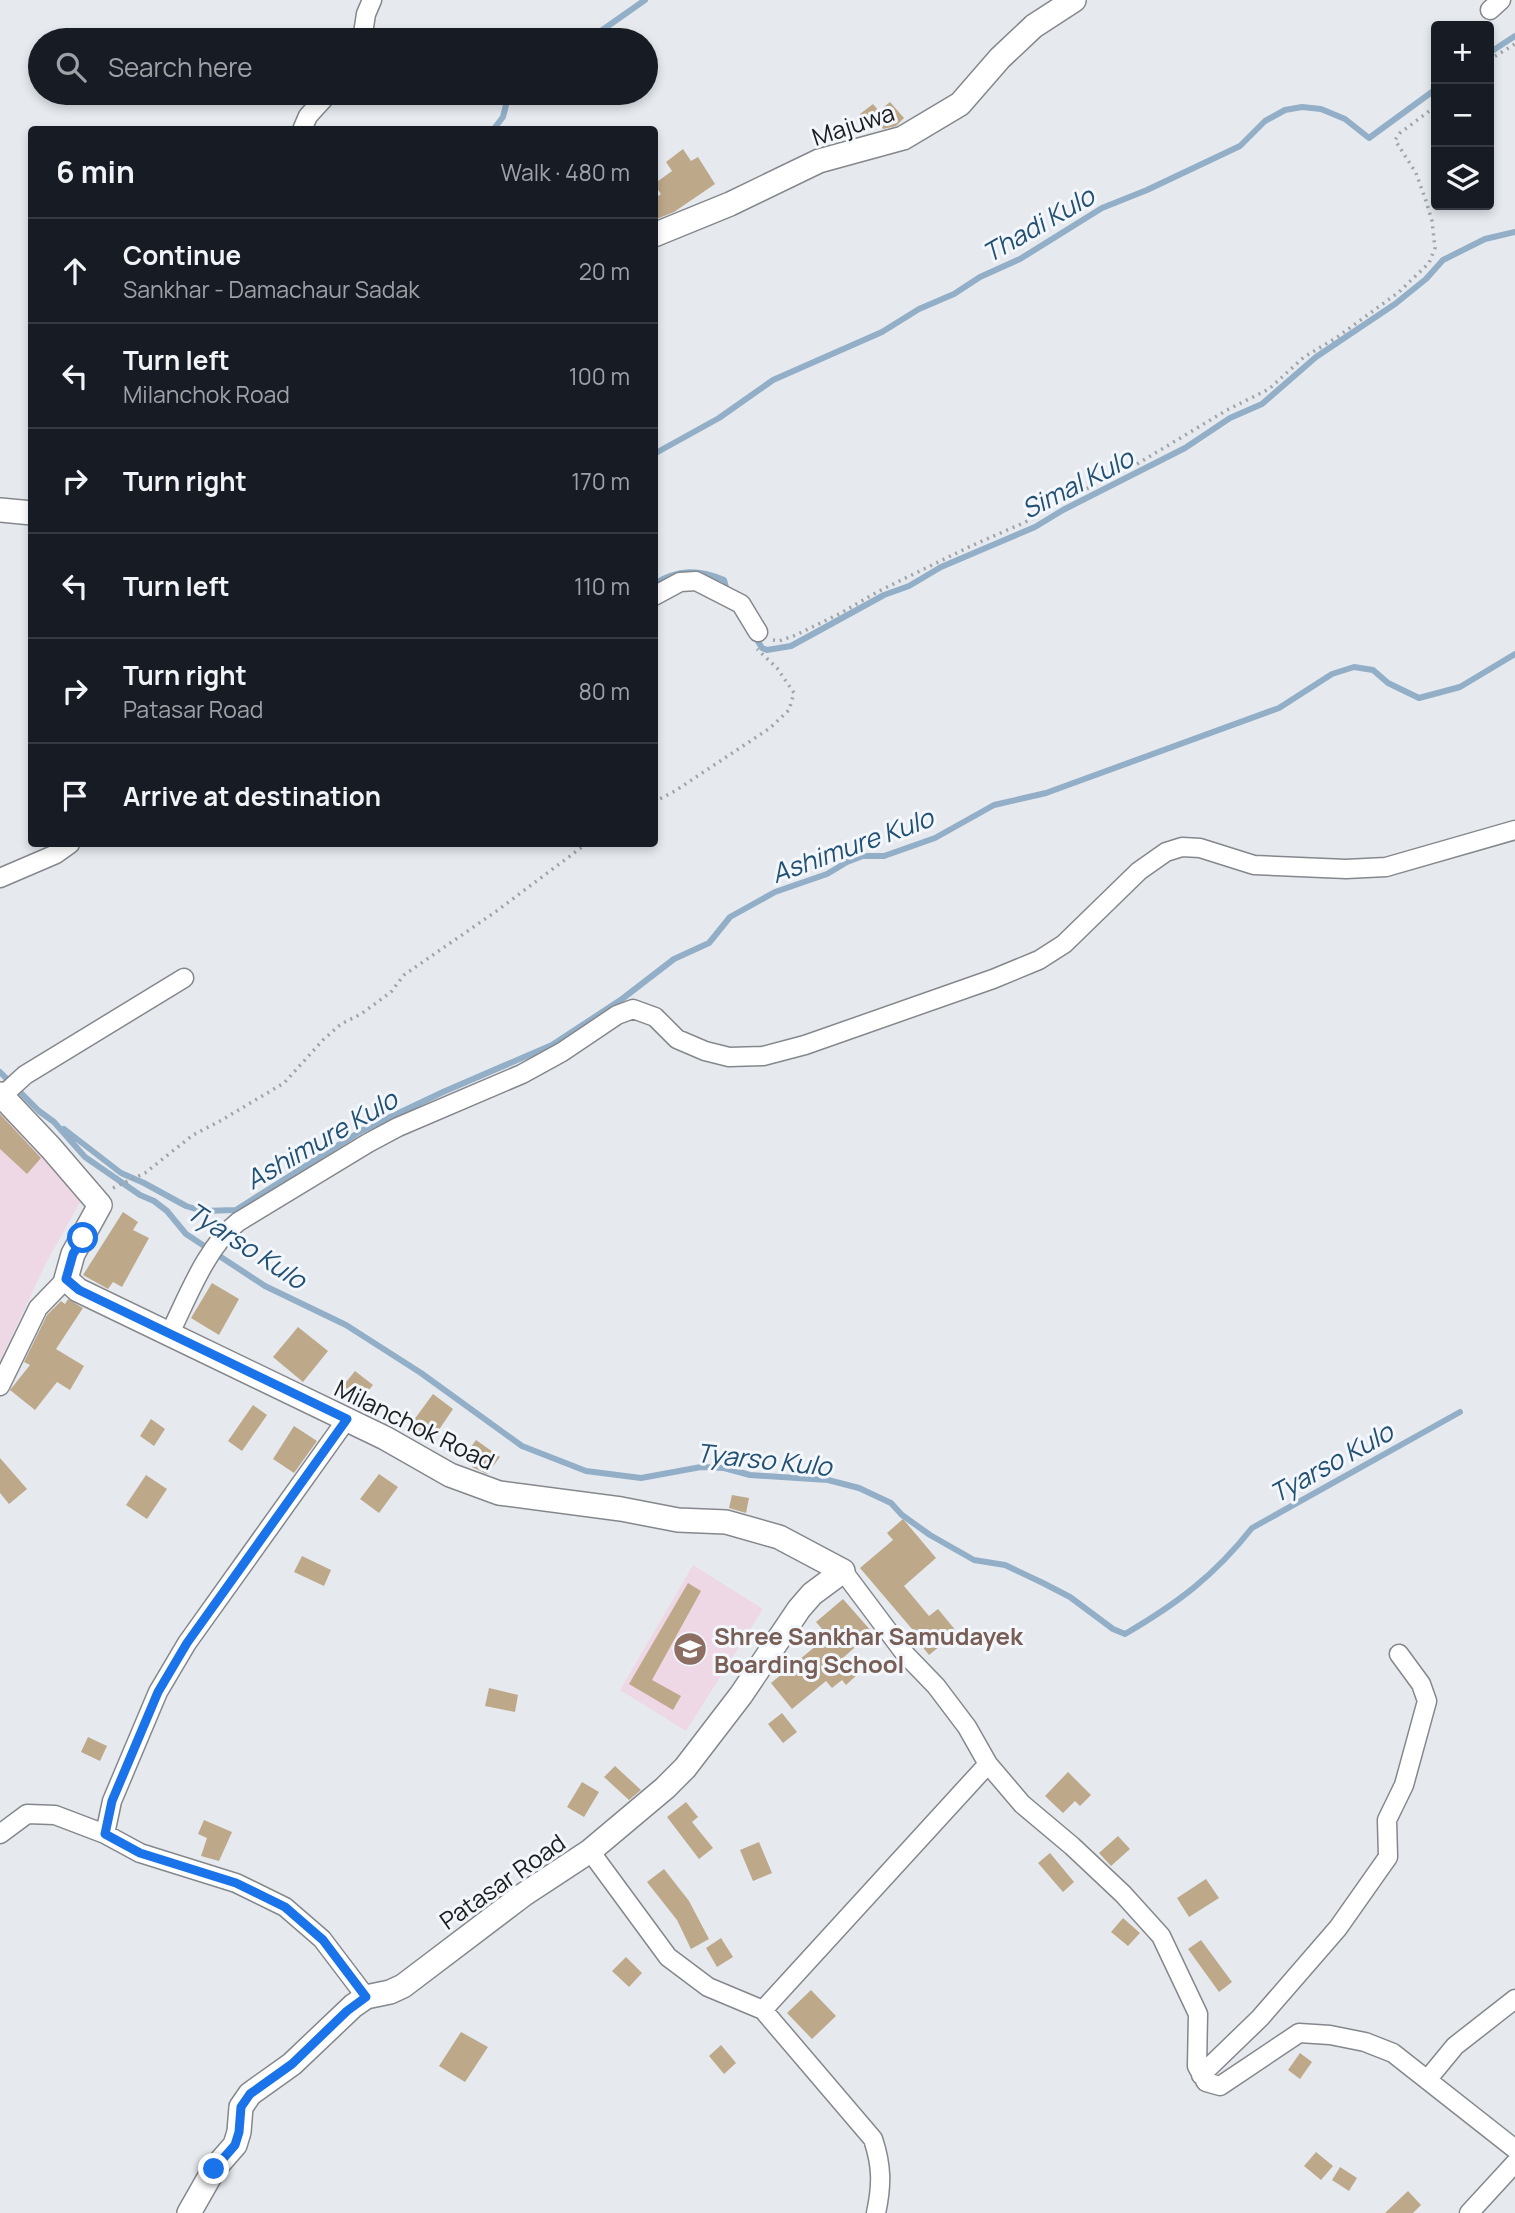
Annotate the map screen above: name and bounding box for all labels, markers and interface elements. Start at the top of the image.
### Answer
map controls [1431,21,1494,210]
button: + [1431,21,1494,84]
search box [28,28,658,105]
icon: search [52,48,90,86]
text: Search here [108,49,253,85]
button: − [1431,84,1494,147]
street label: Majuwa [808,95,898,153]
button: layers [1431,147,1494,210]
text: 6 min [56,151,135,192]
text: Walk · 480 m [501,156,630,188]
water label: Thadi Kulo [976,177,1102,270]
text: Continue [123,237,241,273]
icon: ahead [56,252,94,290]
text: 20 m [579,255,630,287]
text: Sankhar - Damachaur Sadak [123,273,420,305]
text: Turn left [123,342,230,378]
icon: left [56,357,94,395]
text: 100 m [569,360,630,392]
text: Milanchok Road [123,378,290,410]
water label: Simal Kulo [1015,439,1141,527]
icon: right [56,462,94,500]
text: Turn right [123,463,247,499]
text: 170 m [571,465,630,497]
icon: left [56,567,94,605]
text: Turn left [123,568,230,604]
text: 110 m [574,570,630,602]
text: Turn right [123,657,247,693]
icon: right [56,672,94,710]
text: 80 m [579,675,630,707]
text: Patasar Road [123,693,263,725]
icon: arrive [56,777,94,815]
text: Arrive at destination [123,778,381,814]
water label: Ashimure Kulo [766,798,940,891]
water label: Ashimure Kulo [238,1080,405,1197]
water label: Tyarso Kulo [180,1193,315,1298]
route start [67,1222,98,1253]
street label: Milanchok Road [329,1371,501,1477]
water label: Tyarso Kulo [1263,1413,1401,1511]
water label: Tyarso Kulo [695,1434,835,1484]
place label: Shree Sankhar Samudayek Boarding School [714,1619,1024,1680]
school or university icon: Shree Sankhar Samudayek Boarding School [671,1630,709,1668]
street label: Patasar Road [433,1825,571,1937]
route end [198,2153,229,2184]

